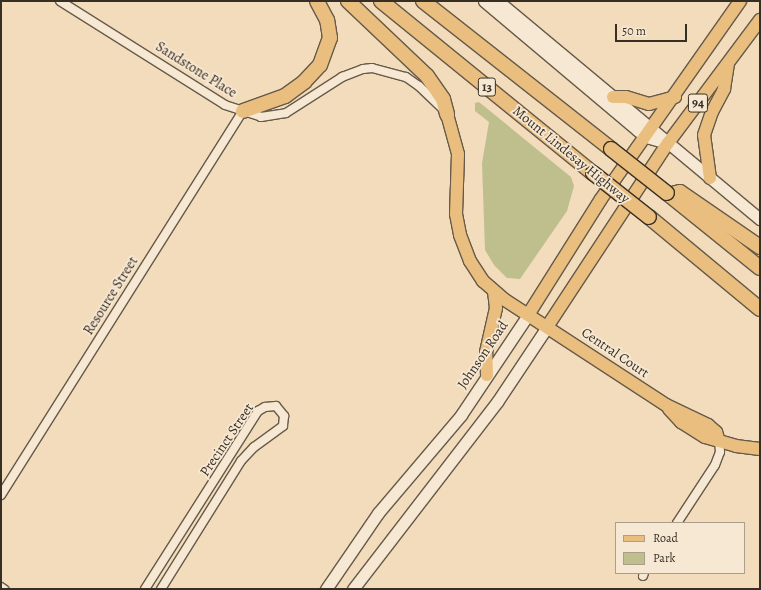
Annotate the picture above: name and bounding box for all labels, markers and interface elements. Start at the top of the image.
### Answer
scale bar [617,16,689,42]
text: 50 m [622,23,646,39]
street label: Sandstone Place [152,38,240,102]
road number: 13 [477,76,497,98]
road number: 94 [687,92,709,114]
street label: Mount Lindesay Highway [509,103,633,207]
street label: Resource Street [80,254,142,338]
street label: Johnson Road [454,318,512,392]
street label: Central Court [578,324,652,382]
street label: Precinct Street [196,400,258,480]
legend [615,522,745,574]
text: Road [653,530,678,546]
text: Park [653,550,676,566]

